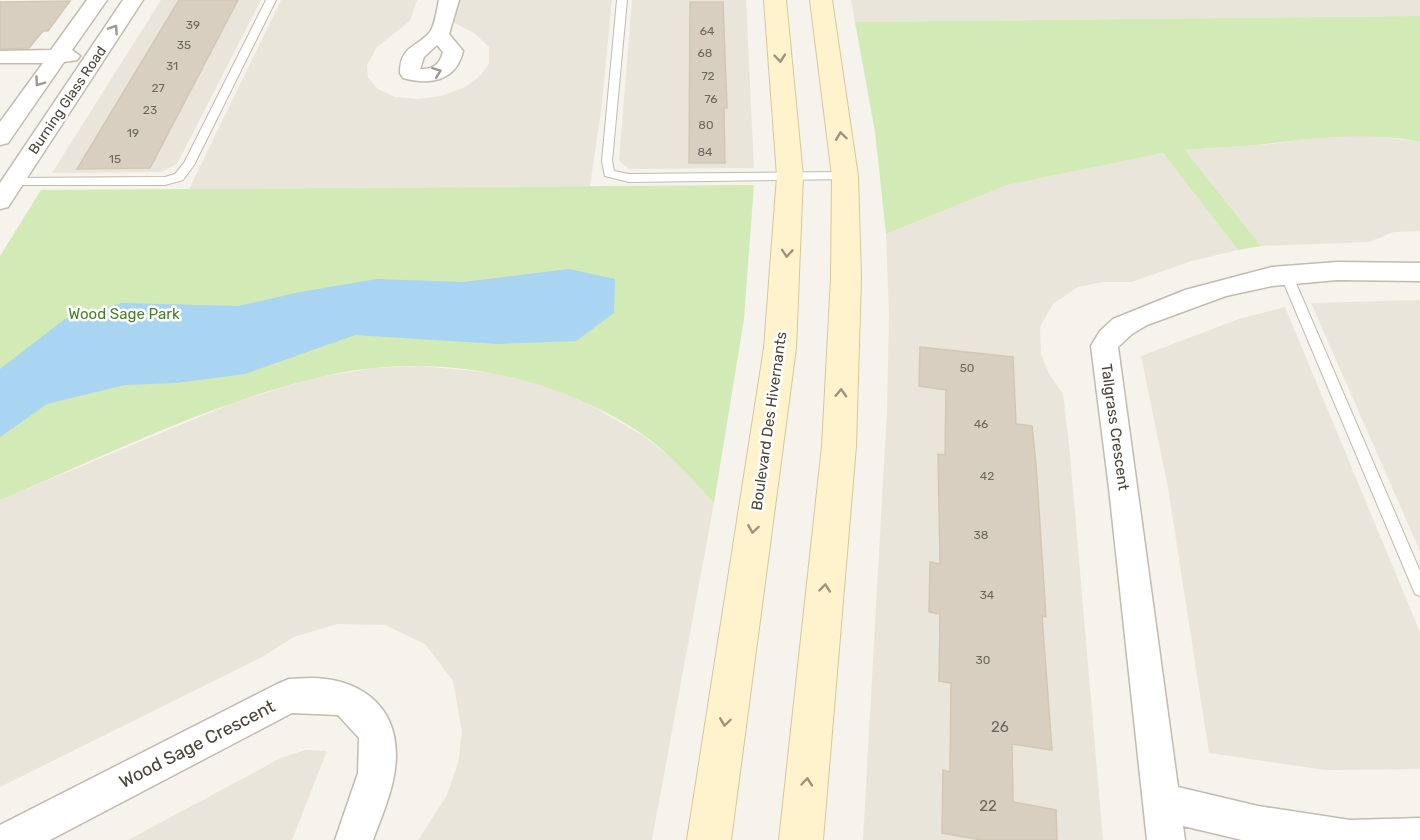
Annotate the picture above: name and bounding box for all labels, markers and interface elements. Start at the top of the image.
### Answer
house number: 39 [186,18,200,32]
house number: 64 [700,24,715,38]
one-way arrow [107,25,118,36]
house number: 35 [177,38,191,52]
street label: Burning Glass Road [25,43,110,158]
house number: 68 [698,46,712,60]
one-way arrow [773,54,786,63]
house number: 31 [166,59,178,73]
one-way arrow [431,67,441,80]
house number: 72 [701,69,715,83]
one-way arrow [35,75,46,86]
house number: 27 [151,81,165,95]
house number: 76 [704,92,718,106]
house number: 23 [143,103,157,117]
house number: 80 [698,118,714,132]
house number: 19 [127,126,139,140]
one-way arrow [835,131,847,140]
house number: 84 [697,145,713,159]
house number: 15 [109,152,121,166]
one-way arrow [781,248,794,257]
park label: Wood Sage Park [68,305,180,323]
street label: Boulevard Des Hivernants [748,330,791,512]
house number: 50 [960,361,974,375]
street label: Tallgrass Crescent [1097,362,1133,492]
one-way arrow [835,389,848,398]
house number: 46 [974,417,988,431]
house number: 42 [980,469,994,483]
one-way arrow [748,525,760,534]
house number: 38 [974,528,988,542]
one-way arrow [818,583,831,592]
house number: 34 [980,588,995,602]
house number: 30 [976,653,990,667]
street label: Wood Sage Crescent [115,695,279,793]
one-way arrow [720,718,732,727]
house number: 26 [991,718,1009,736]
one-way arrow [800,777,813,786]
house number: 22 [979,797,997,815]

